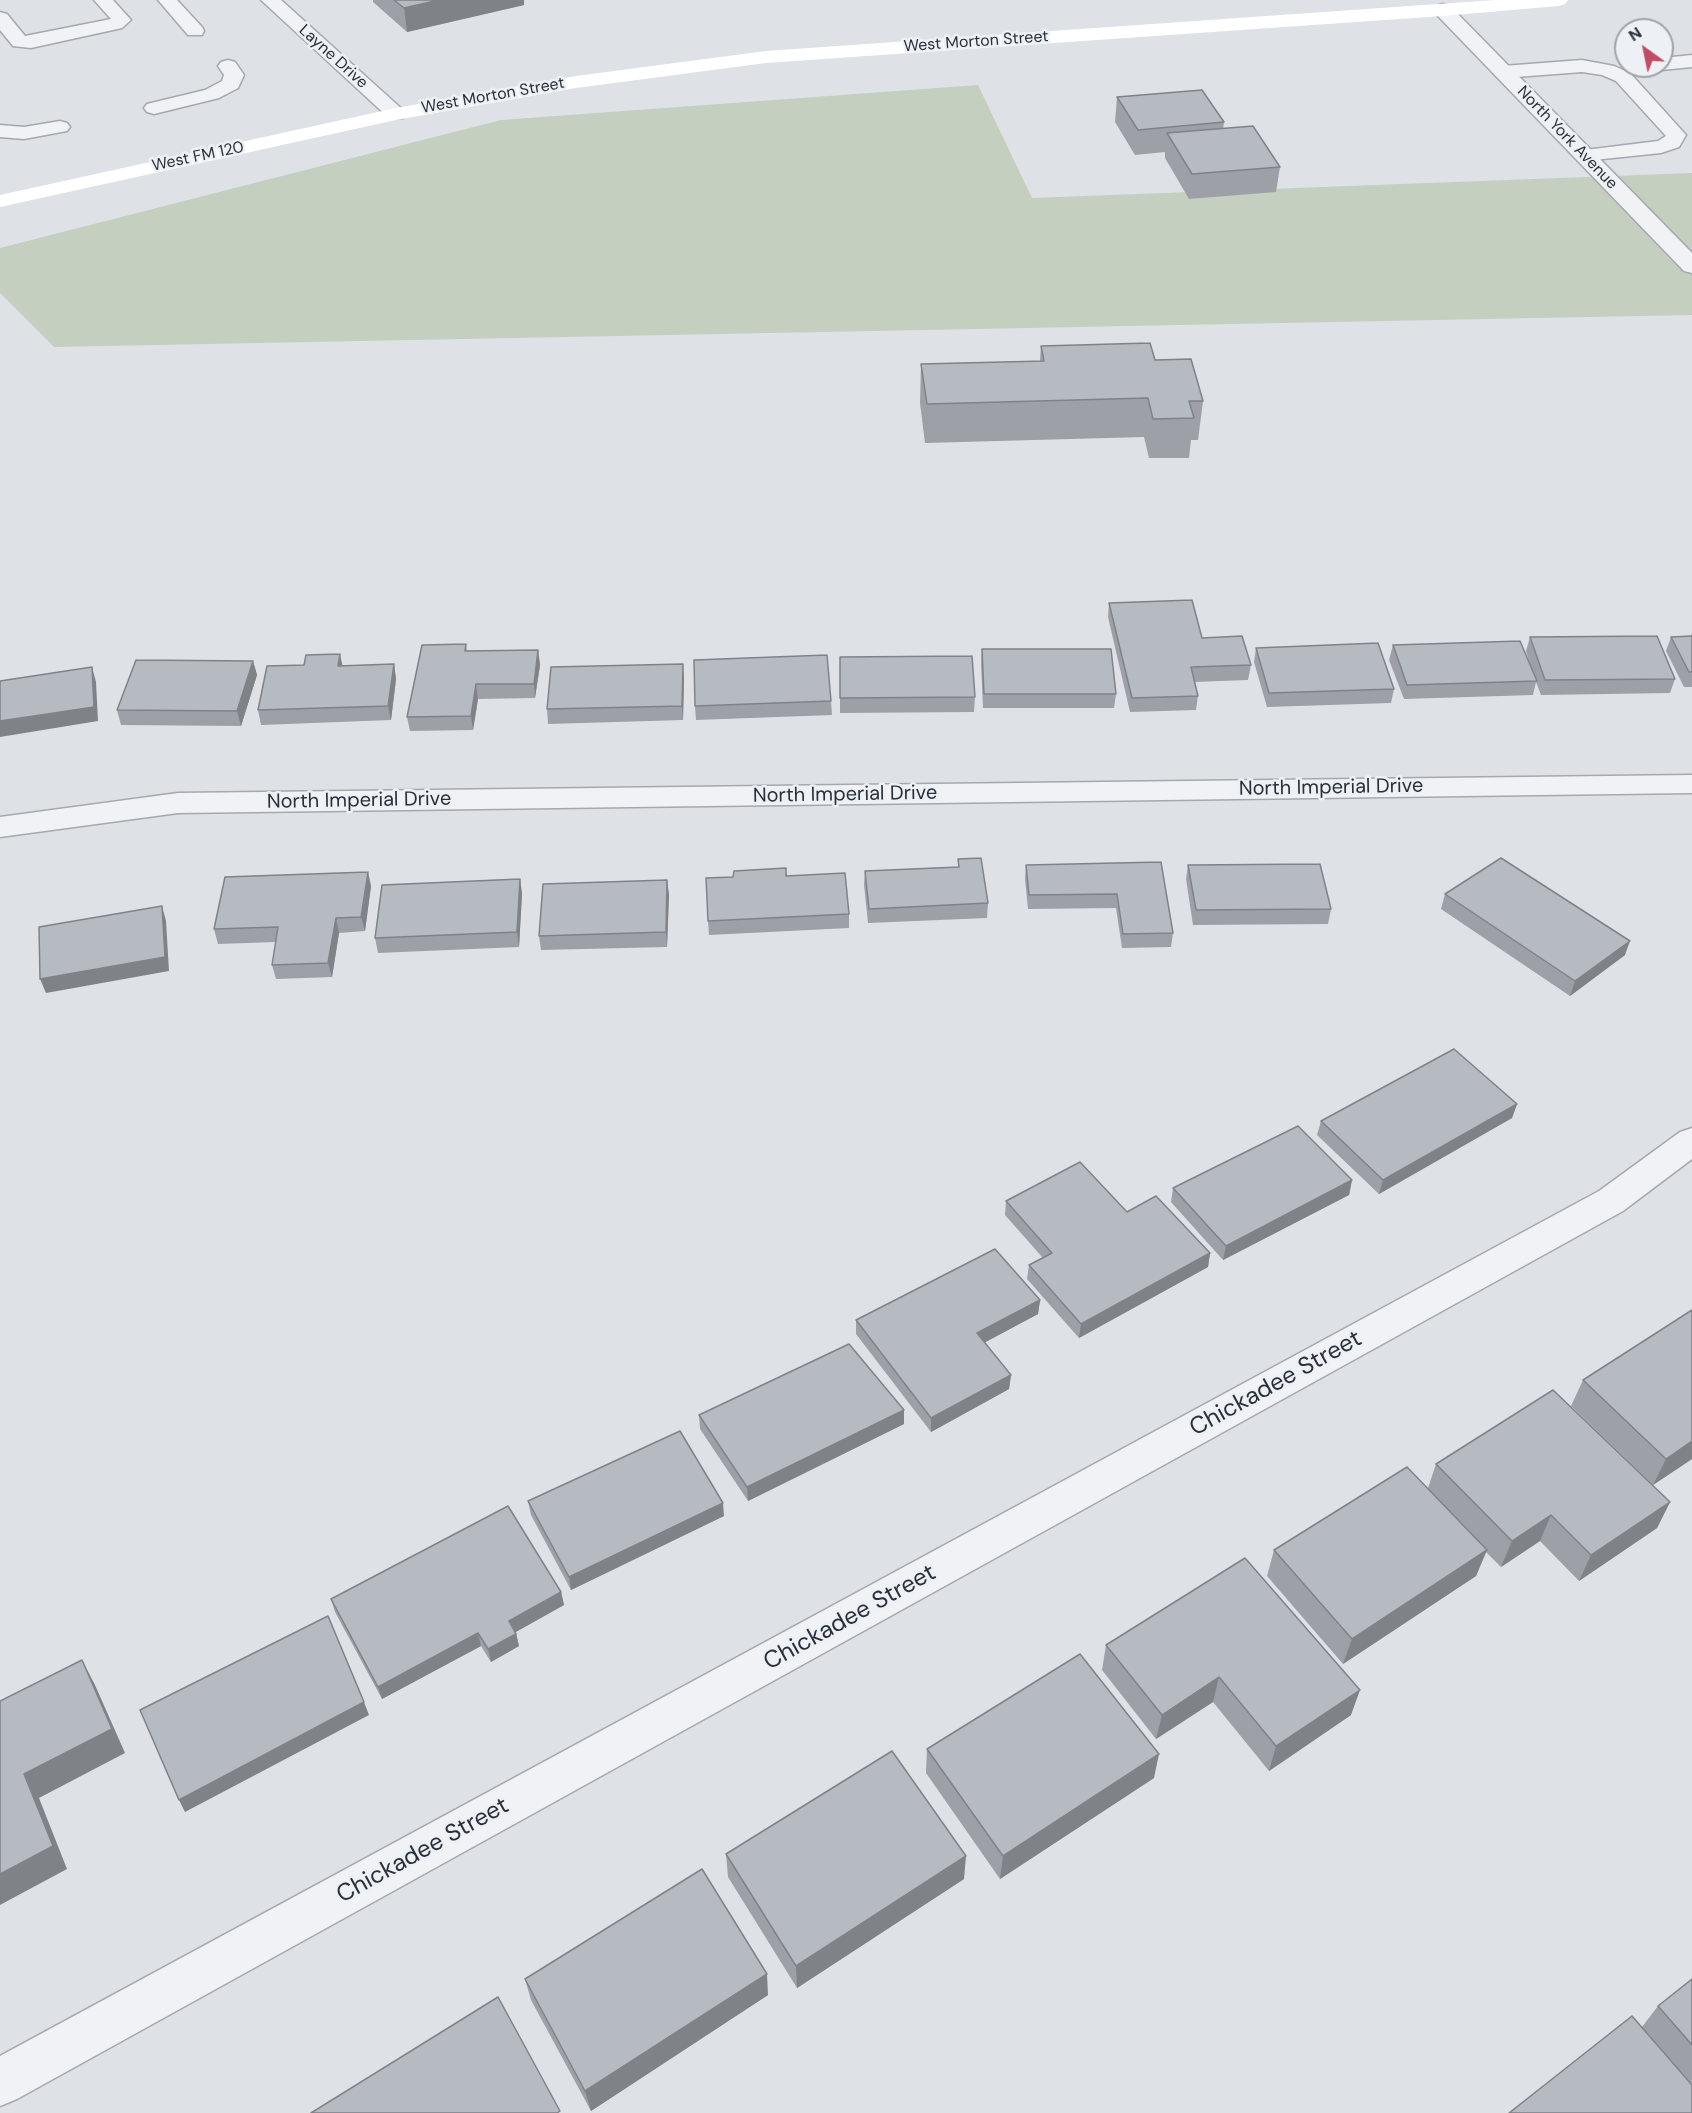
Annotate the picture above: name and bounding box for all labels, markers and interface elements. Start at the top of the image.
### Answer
north arrow [1614,18,1674,78]
street label: Layne Drive [295,21,371,93]
text: N [1624,22,1646,46]
street label: West Morton Street [903,27,1049,57]
street label: West Morton Street [420,74,566,118]
street label: North York Avenue [1513,82,1621,194]
street label: West FM 120 [150,138,246,176]
street label: North Imperial Drive [1239,774,1423,802]
street label: North Imperial Drive [753,781,937,809]
street label: North Imperial Drive [267,787,451,815]
street label: Chickadee Street [1185,1325,1367,1443]
street label: Chickadee Street [759,1559,941,1677]
street label: Chickadee Street [332,1792,514,1910]

